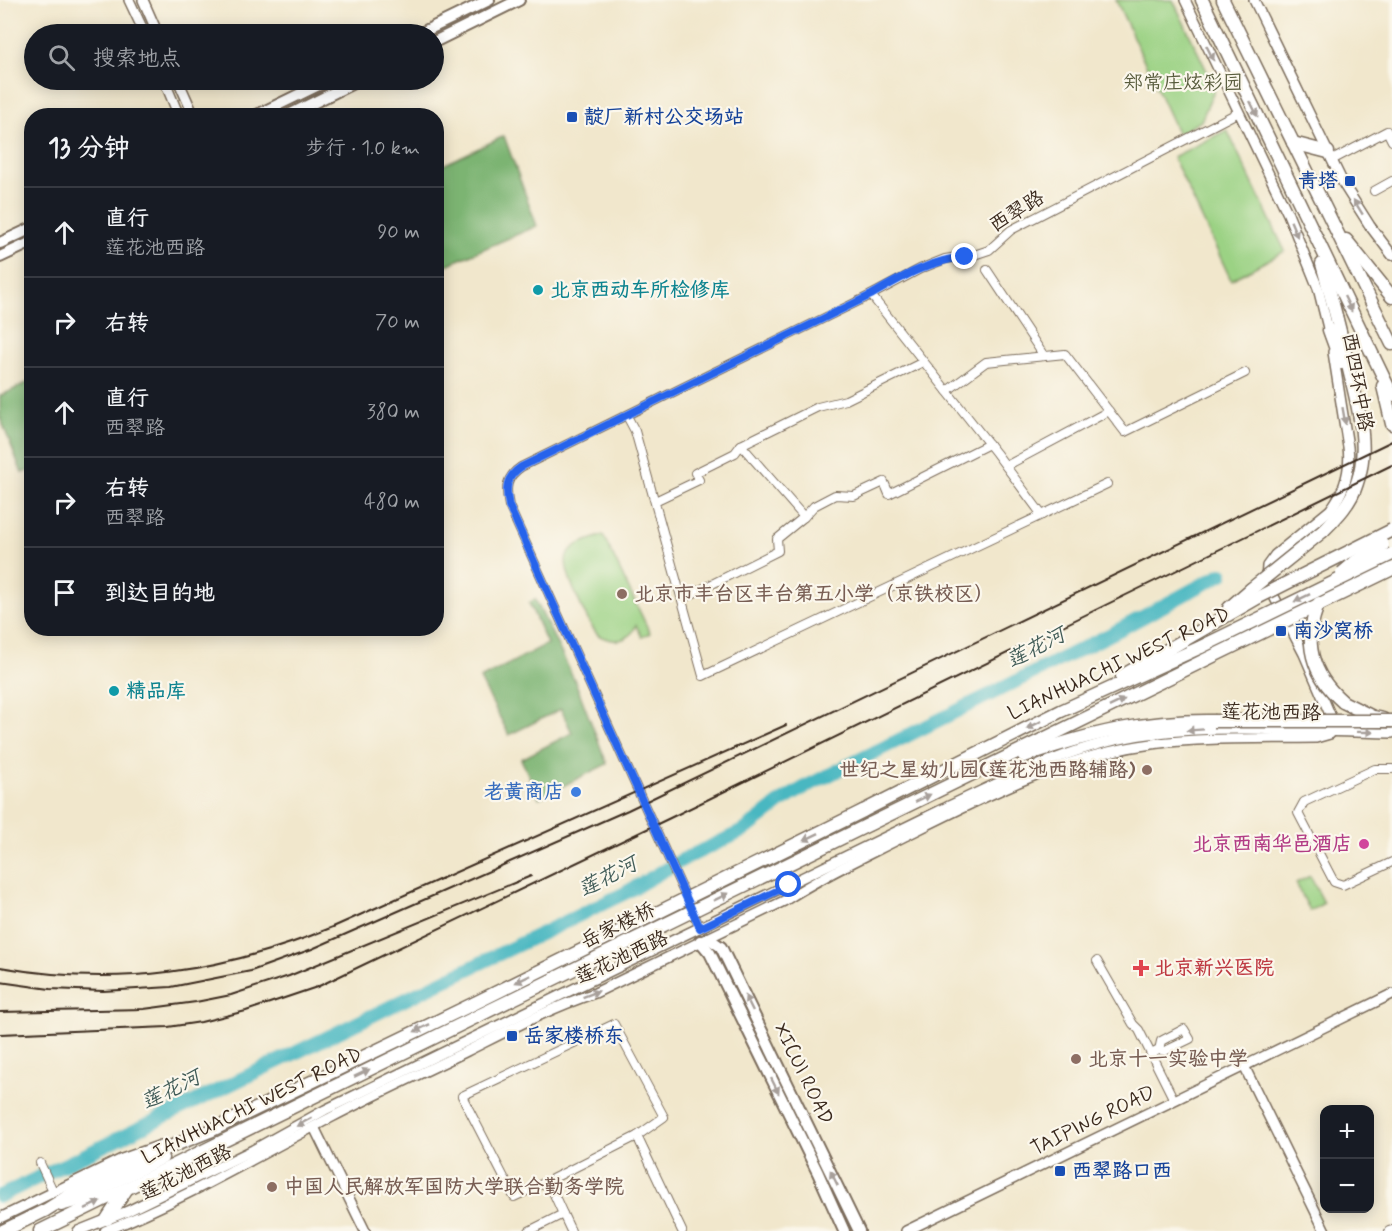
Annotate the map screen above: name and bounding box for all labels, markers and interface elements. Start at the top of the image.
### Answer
search box [24,24,444,90]
icon: search [45,41,78,74]
one-way arrow [1206,44,1215,61]
text: 搜索地点 [93,45,181,73]
park label: 郑常庄炫彩园 [1123,70,1243,97]
one-way arrow [1250,101,1259,118]
place label: 靛厂新村公交场站 [584,104,744,131]
marker: 靛厂新村公交场站 [565,110,579,124]
text: 13 分钟 [48,132,130,166]
text: 步行 · 1.0 km [306,135,420,162]
place label: 青塔 [1298,168,1338,195]
marker: 青塔 [1343,174,1357,188]
street label: 西翠路 [984,184,1050,239]
one-way arrow [1353,199,1364,216]
text: 直行 [105,205,149,233]
icon: ahead [48,216,81,249]
text: 90 m [377,219,420,246]
one-way arrow [1289,220,1299,238]
text: 莲花池西路 [105,235,205,262]
route end [951,243,977,269]
place label: 北京西动车所检修库 [550,277,730,304]
marker: 北京西动车所检修库 [531,283,545,297]
one-way arrow [1343,296,1353,313]
icon: right [48,306,81,339]
text: 70 m [375,309,420,336]
text: 右转 [105,310,149,338]
street label: 西四环中路 [1335,330,1379,435]
text: 直行 [105,385,149,413]
icon: ahead [48,396,81,429]
text: 380 m [367,399,420,426]
one-way arrow [1339,407,1348,426]
text: 西翠路 [105,415,165,442]
text: 右转 [105,475,149,503]
icon: right [48,486,81,519]
text: 480 m [364,489,420,516]
text: 西翠路 [105,505,165,532]
icon: arrive [48,576,81,609]
text: 到达目的地 [105,580,215,608]
place label: 北京市丰台区丰台第五小学（京铁校区） [634,581,994,608]
marker: 北京市丰台区丰台第五小学（京铁校区） [615,587,629,601]
one-way arrow [1293,593,1310,603]
street label: LIANHUACHI WEST ROAD [1004,601,1234,727]
place label: 南沙窝桥 [1293,618,1373,645]
water label: 莲花河 [1002,620,1073,675]
marker: 南沙窝桥 [1274,624,1288,638]
place label: 精品库 [126,678,186,705]
marker: 精品库 [107,684,121,698]
one-way arrow [1108,699,1125,708]
street label: 莲花池西路 [1221,699,1322,727]
one-way arrow [1025,720,1042,730]
one-way arrow [1186,726,1205,735]
one-way arrow [1355,727,1374,737]
place label: 世纪之星幼儿园(莲花池西路辅路) [839,757,1136,784]
marker: 世纪之星幼儿园(莲花池西路辅路) [1140,763,1154,777]
place label: 老黄商店 [484,779,564,806]
marker: 老黄商店 [569,785,583,799]
one-way arrow [914,794,931,803]
place label: 北京西南华邑酒店 [1192,831,1352,858]
one-way arrow [802,832,819,842]
marker: 北京西南华邑酒店 [1357,837,1371,851]
water label: 莲花河 [574,849,645,904]
route start [775,871,801,897]
one-way arrow [713,892,730,901]
street label: 岳家楼桥 [576,896,660,956]
street label: 莲花池西路 [571,924,674,991]
place label: 北京新兴医院 [1154,955,1274,982]
marker: 北京新兴医院 [1132,959,1150,977]
one-way arrow [514,975,531,984]
one-way arrow [582,988,600,998]
one-way arrow [744,994,753,1011]
street label: XICUI ROAD [767,1019,839,1129]
one-way arrow [413,1023,431,1033]
place label: 岳家楼桥东 [524,1023,624,1050]
marker: 岳家楼桥东 [505,1029,519,1043]
street label: LIANHUACHI WEST ROAD [137,1041,367,1171]
place label: 北京十一实验中学 [1088,1046,1248,1073]
marker: 北京十一实验中学 [1069,1052,1083,1066]
water label: 莲花河 [137,1062,208,1116]
one-way arrow [354,1068,371,1078]
one-way arrow [771,1078,780,1095]
street label: TAIPING ROAD [1026,1079,1160,1163]
map controls [1320,1105,1374,1213]
button: + [1320,1105,1374,1159]
one-way arrow [295,1117,312,1127]
street label: 莲花池西路 [135,1138,238,1208]
place label: 西翠路口西 [1072,1158,1172,1185]
button: − [1320,1159,1374,1213]
marker: 西翠路口西 [1053,1164,1067,1178]
one-way arrow [829,1170,838,1187]
place label: 中国人民解放军国防大学联合勤务学院 [284,1174,624,1201]
marker: 中国人民解放军国防大学联合勤务学院 [265,1180,279,1194]
one-way arrow [84,1201,101,1210]

